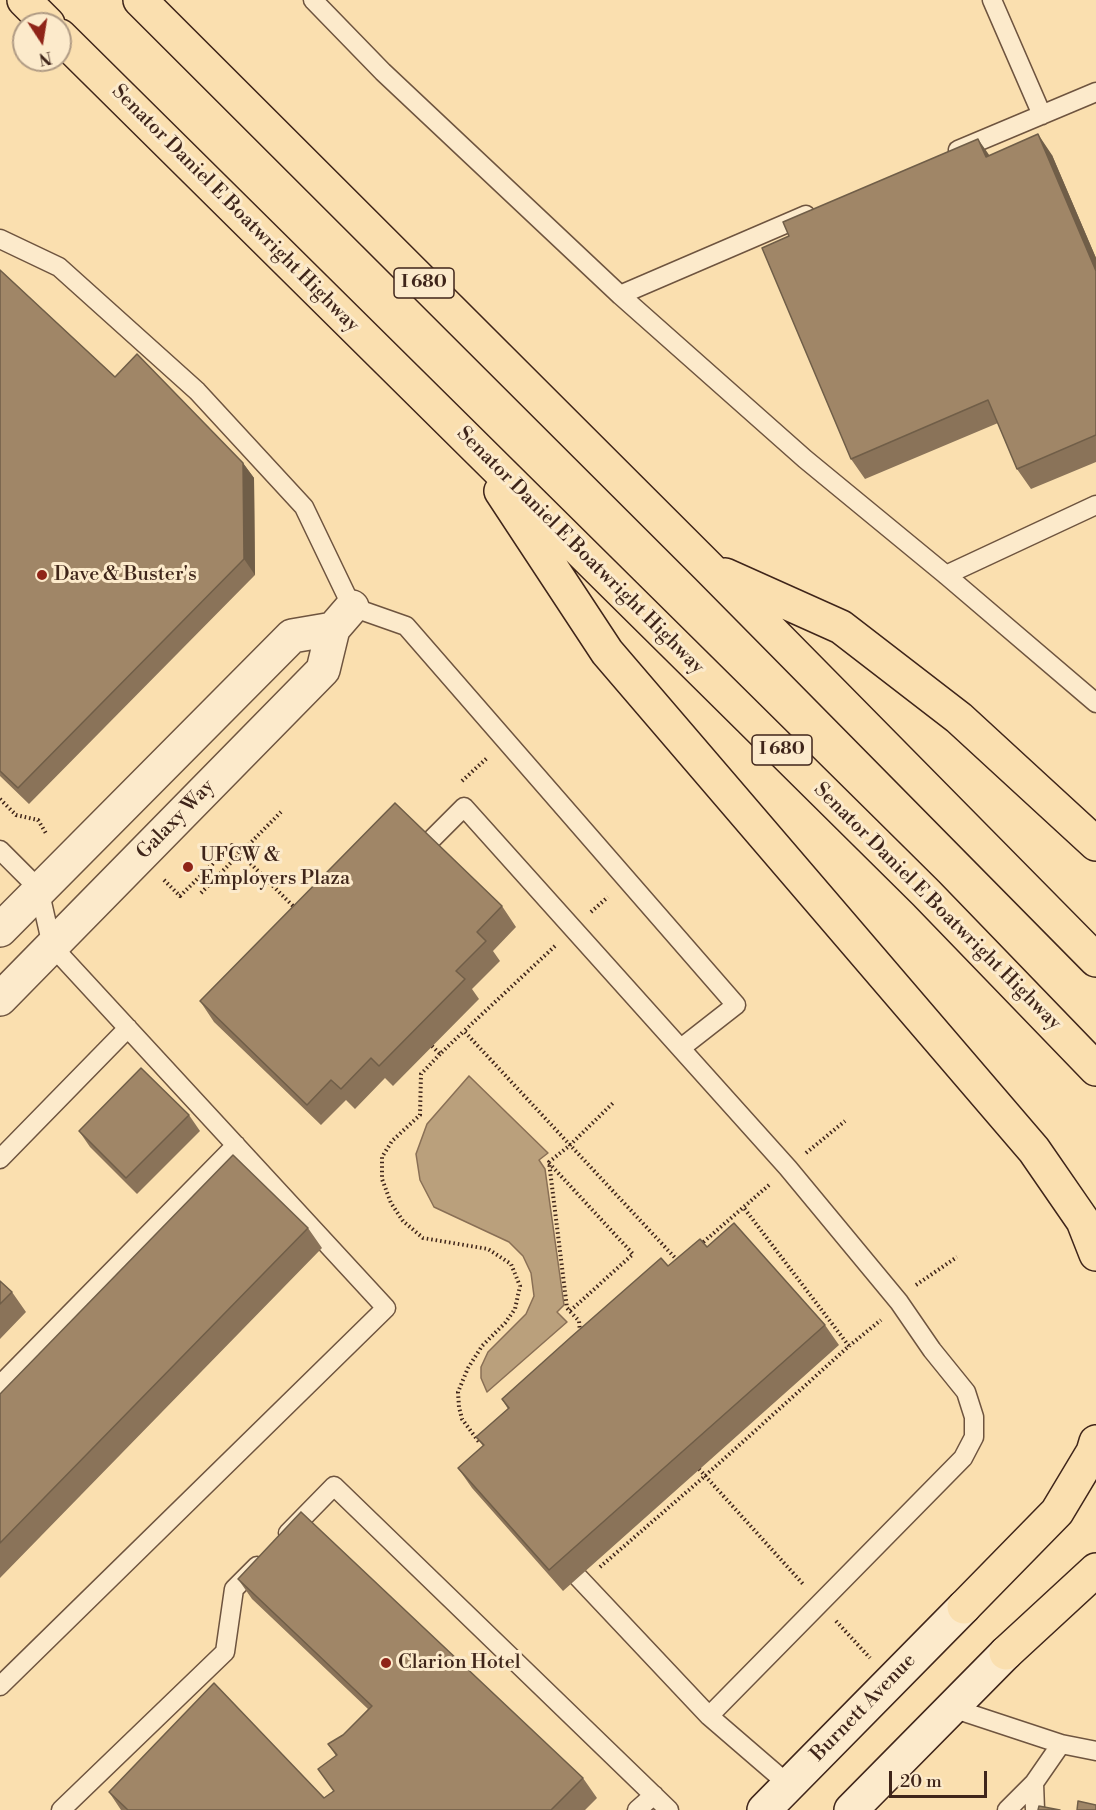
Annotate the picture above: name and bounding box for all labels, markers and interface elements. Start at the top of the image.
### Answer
north arrow [12,12,72,72]
text: N [37,47,54,69]
street label: Senator Daniel E Boatwright Highway [106,80,364,338]
road number: I 680 [394,268,454,298]
street label: Senator Daniel E Boatwright Highway [451,422,709,680]
place label: Dave & Buster's [54,563,197,587]
marker: Dave & Buster's [35,568,49,582]
road number: I 680 [752,735,812,765]
street label: Galaxy Way [132,775,220,865]
street label: Senator Daniel E Boatwright Highway [808,778,1066,1036]
place label: UFCW & Employers Plaza [200,844,350,891]
marker: UFCW & Employers Plaza [181,860,195,874]
street label: Burnett Avenue [807,1649,921,1767]
place label: Clarion Hotel [398,1651,521,1675]
marker: Clarion Hotel [379,1656,393,1670]
scale bar [892,1759,990,1797]
text: 20 m [900,1770,942,1793]

